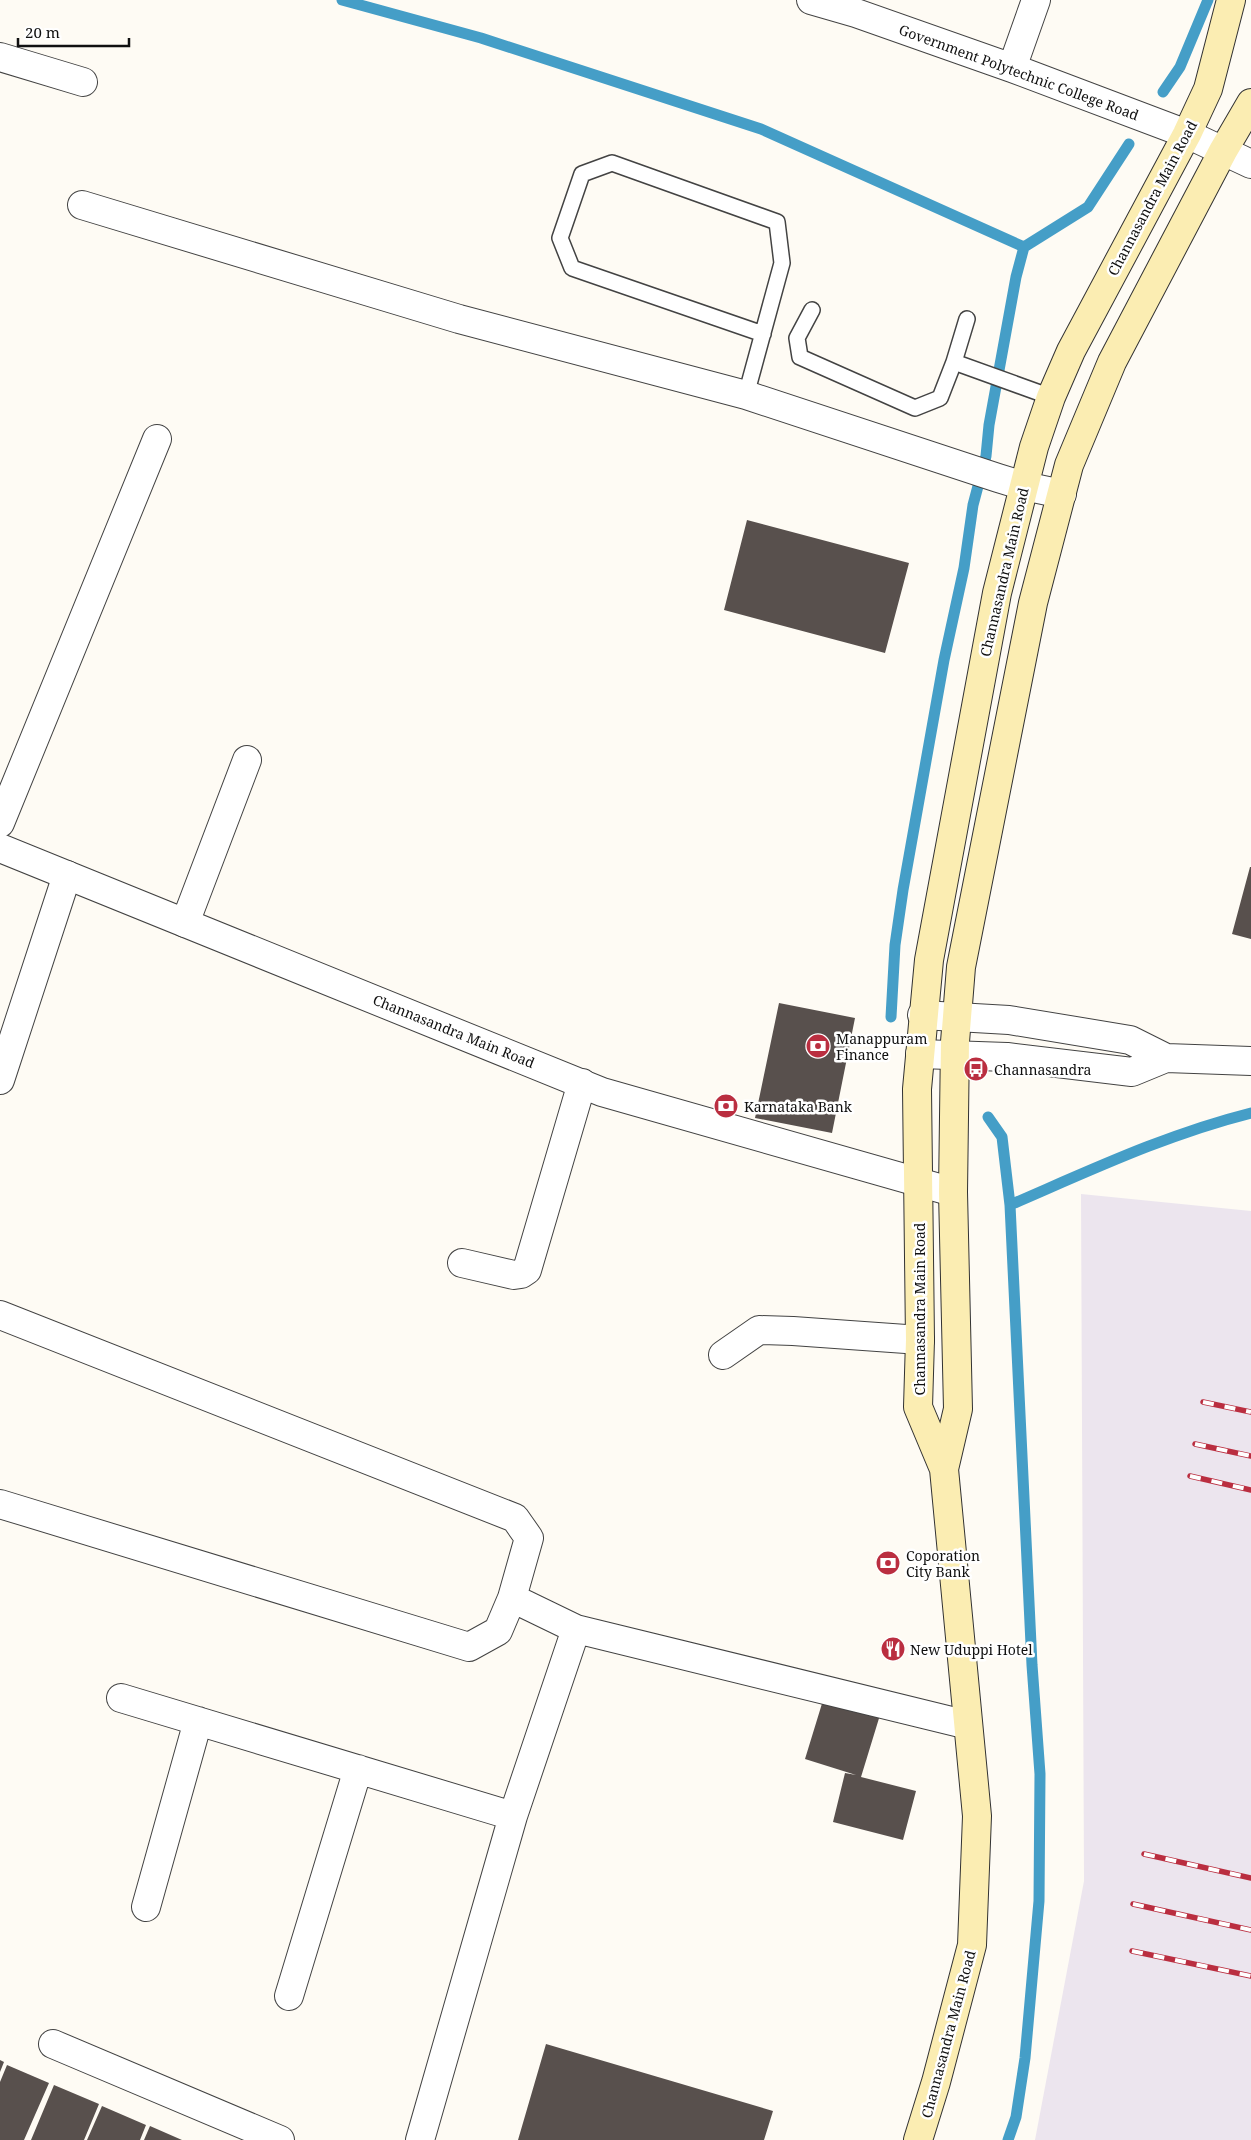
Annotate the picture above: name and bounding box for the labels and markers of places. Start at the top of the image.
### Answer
place label: Manappuram Finance [836,1029,927,1064]
bank icon: Manappuram Finance [805,1033,831,1059]
bus stop icon: Channasandra [963,1056,989,1082]
place label: Channasandra [994,1060,1091,1079]
bank icon: Karnataka Bank [713,1093,739,1119]
place label: Karnataka Bank [744,1097,853,1116]
place label: Coporation City Bank [906,1546,980,1581]
bank icon: Coporation City Bank [875,1550,901,1576]
restaurant icon: New Uduppi Hotel [880,1636,906,1662]
place label: New Uduppi Hotel [910,1640,1033,1659]

